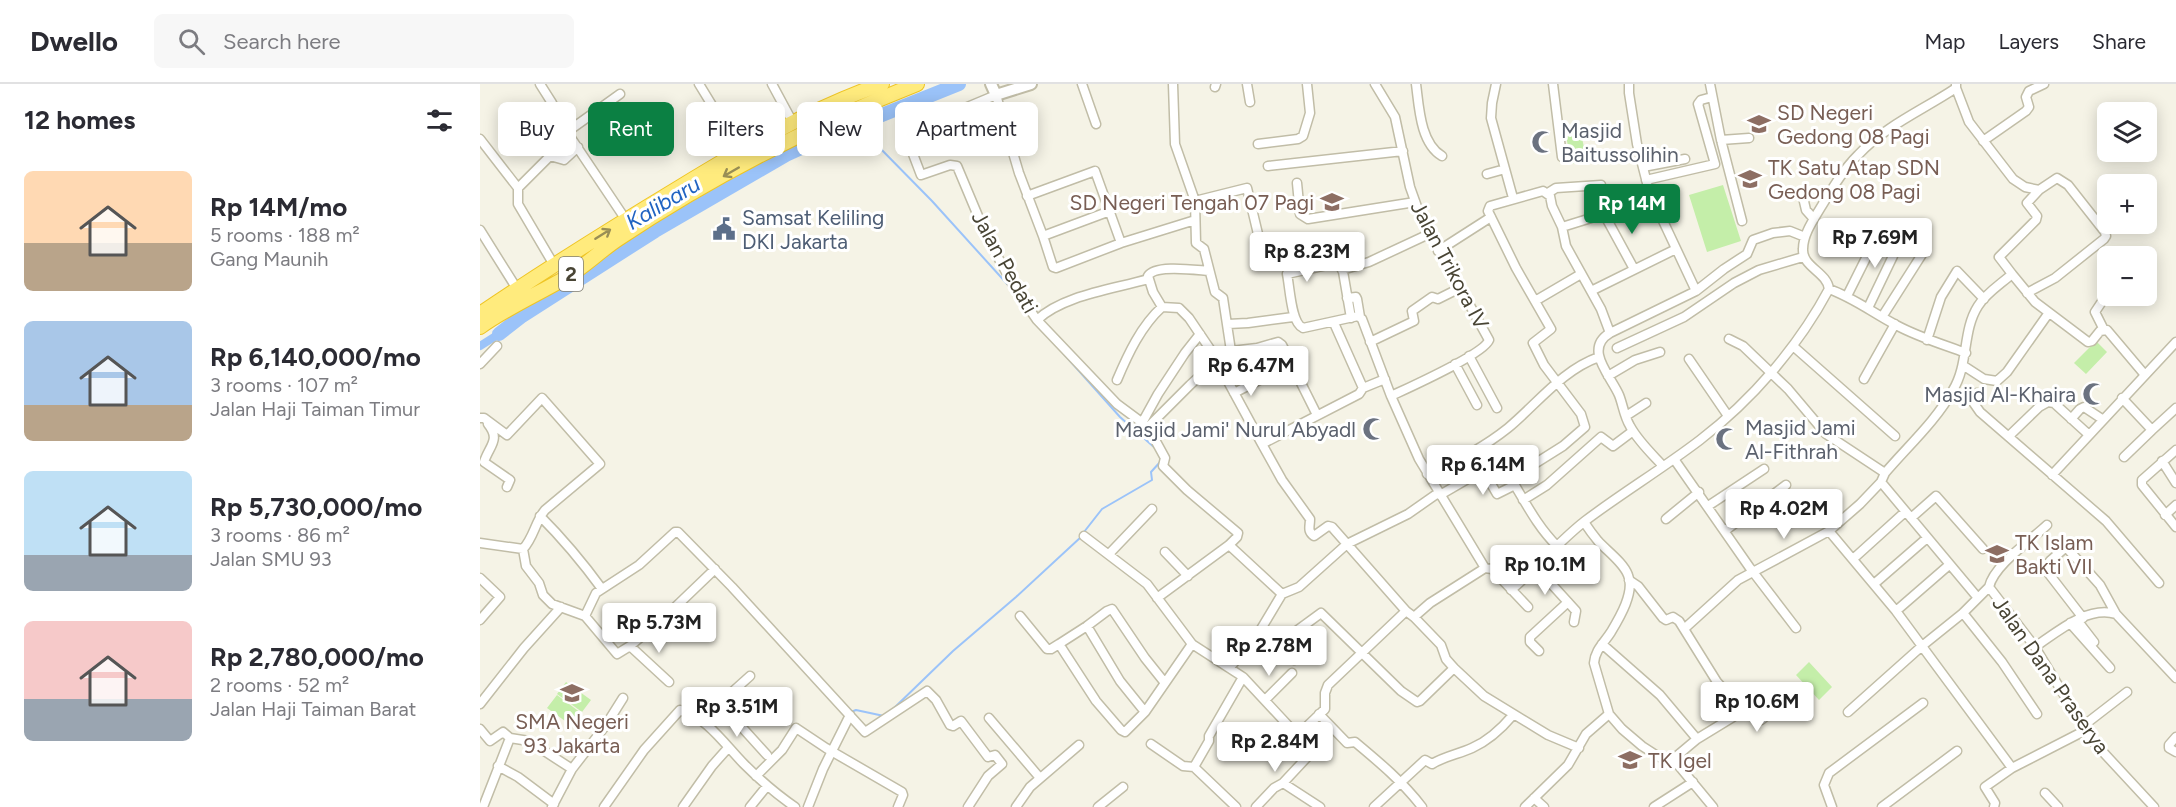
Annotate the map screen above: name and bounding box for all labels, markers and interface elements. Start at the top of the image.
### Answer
search box [154,14,574,68]
text: Dwello [30,24,118,58]
icon: search [175,25,208,58]
text: Search here [223,28,341,55]
text: Map [1925,29,1965,54]
text: Layers [1998,29,2059,54]
text: Share [2092,29,2146,54]
place label: SD Negeri Gedong 08 Pagi [1777,100,1930,149]
chip: Buy [498,102,576,156]
chip: Rent [588,102,674,156]
chip: Filters [686,102,785,156]
chip: New [797,102,883,156]
chip: Apartment [895,102,1038,156]
map controls [2097,102,2157,306]
button: layers [2097,102,2157,162]
text: 12 homes [24,104,135,136]
icon: filters [423,104,456,137]
school or university icon: SD Negeri Gedong 08 Pagi [1746,111,1772,137]
place label: Masjid Baitussolihin [1561,118,1679,167]
mosque icon: Masjid Baitussolihin [1530,129,1556,155]
place label: TK Satu Atap SDN Gedong 08 Pagi [1768,155,1940,204]
one-way arrow [723,166,740,178]
school or university icon: TK Satu Atap SDN Gedong 08 Pagi [1737,166,1763,192]
water label: Kalibaru [621,170,705,236]
button: + [2097,174,2157,234]
pin: Rp 14M [1583,184,1681,235]
school or university icon: SD Negeri Tengah 07 Pagi [1319,189,1345,215]
place label: SD Negeri Tengah 07 Pagi [1070,190,1314,215]
text: Rp 14M/mo [210,191,347,223]
text: Rp 14M [1598,191,1666,215]
icon: home [72,195,144,267]
street label: Jalan Trikora IV [1406,197,1495,334]
place label: Samsat Keliling DKI Jakarta [742,205,884,254]
street label: Jalan Pedati [967,207,1043,317]
public building icon: Samsat Keliling DKI Jakarta [711,216,737,242]
pin: Rp 7.69M [1813,218,1937,269]
text: 5 rooms · 188 m² [210,223,360,247]
text: Rp 7.69M [1832,225,1918,249]
one-way arrow [594,227,611,239]
pin: Rp 8.23M [1245,232,1369,283]
text: Rp 8.23M [1264,239,1350,263]
button: − [2097,246,2157,306]
text: Gang Maunih [210,247,328,271]
road number: 2 [559,257,583,291]
text: Rp 6,140,000/mo [210,341,421,373]
icon: home [72,345,144,417]
pin: Rp 6.47M [1189,346,1313,397]
text: Rp 6.47M [1207,353,1295,377]
text: 3 rooms · 107 m² [210,373,358,397]
mosque icon: Masjid Al-Khaira [2081,381,2107,407]
place label: Masjid Al-Khaira [1924,382,2076,407]
text: Jalan Haji Taiman Timur [210,397,420,421]
place label: Masjid Jami Al-Fithrah [1745,415,1856,464]
mosque icon: Masjid Jami' Nurul Abyadl [1361,416,1387,442]
place label: Masjid Jami' Nurul Abyadl [1115,417,1356,442]
mosque icon: Masjid Jami Al-Fithrah [1714,426,1740,452]
pin: Rp 6.14M [1421,445,1545,496]
text: Rp 6.14M [1441,452,1525,476]
pin: Rp 4.02M [1722,489,1846,540]
text: Rp 5,730,000/mo [210,491,422,523]
icon: home [72,495,144,567]
text: Rp 4.02M [1740,496,1828,520]
text: 3 rooms · 86 m² [210,523,350,547]
place label: TK Islam Bakti VII [2015,530,2093,579]
school or university icon: TK Islam Bakti VII [1984,541,2010,567]
pin: Rp 10.1M [1483,545,1607,596]
text: Jalan SMU 93 [210,547,332,571]
text: Rp 10.1M [1504,552,1586,576]
street label: Jalan Dana Praserya [1987,592,2115,758]
pin: Rp 5.73M [597,603,721,654]
text: Rp 5.73M [616,610,702,634]
pin: Rp 2.78M [1207,626,1331,677]
text: Rp 2.78M [1226,633,1312,657]
text: Rp 2,780,000/mo [210,641,424,673]
icon: home [72,645,144,717]
text: 2 rooms · 52 m² [210,673,349,697]
school or university icon: SMA Negeri 93 Jakarta [559,680,585,706]
pin: Rp 10.6M [1695,682,1819,733]
pin: Rp 3.51M [675,687,799,738]
text: Rp 10.6M [1715,689,1799,713]
text: Rp 3.51M [696,694,778,718]
text: Jalan Haji Taiman Barat [210,697,416,721]
place label: SMA Negeri 93 Jakarta [515,709,629,758]
pin: Rp 2.84M [1213,722,1337,773]
text: Rp 2.84M [1231,729,1319,753]
school or university icon: TK Igel [1617,747,1643,773]
place label: TK Igel [1648,748,1712,773]

